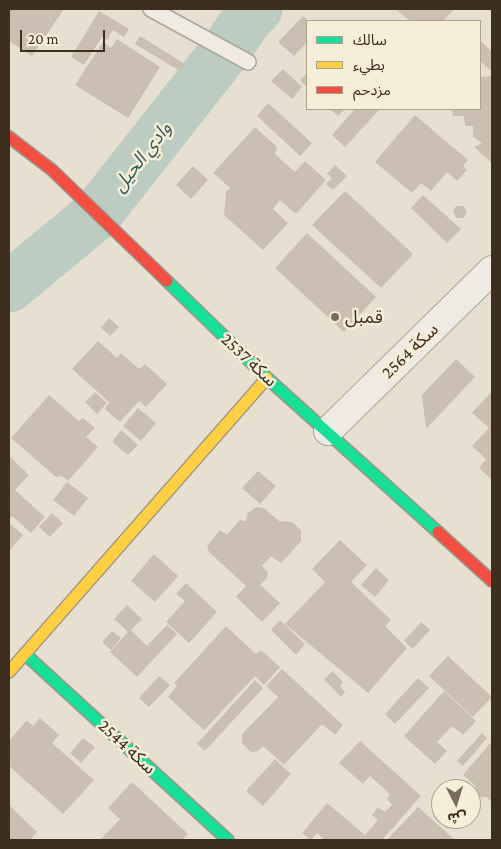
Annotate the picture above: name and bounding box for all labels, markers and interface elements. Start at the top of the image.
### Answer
scale bar [22,20,108,52]
legend [306,20,481,110]
text: 20 m [28,31,59,47]
text: سالك [353,32,387,48]
text: بطيء [353,57,385,73]
text: مزدحم [353,82,391,98]
water label: وادي الحيل [108,117,176,197]
place label: قمبل [345,306,383,328]
marker: قمبل [329,311,341,323]
street label: سكة 2564 [377,319,443,383]
street label: سكة 2537 [216,329,282,391]
street label: سكة 2544 [94,715,160,779]
north arrow [431,779,481,829]
text: ش [447,809,467,827]

